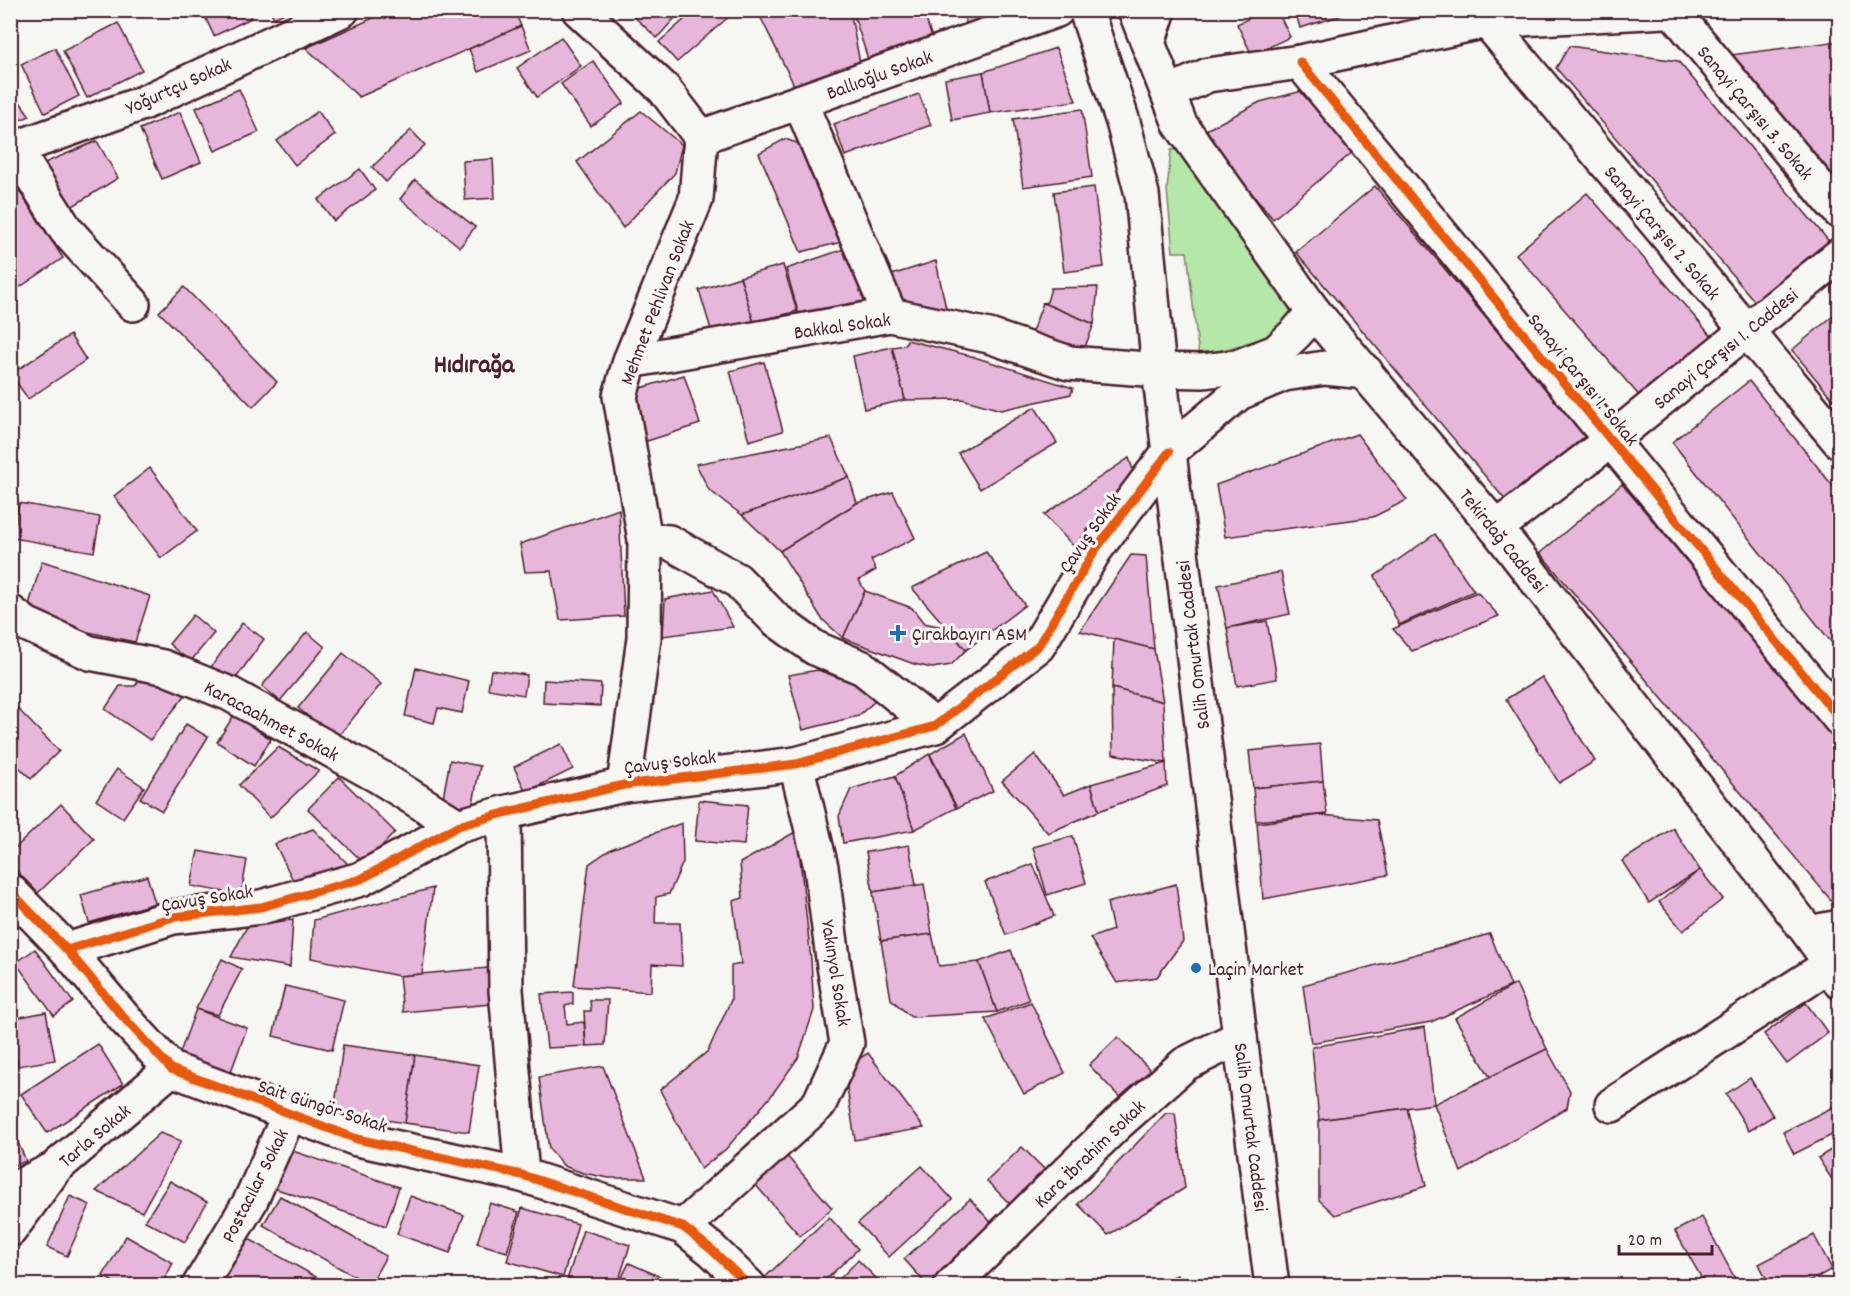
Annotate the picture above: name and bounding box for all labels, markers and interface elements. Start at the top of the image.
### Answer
street label: Sanayi Çarşısı 3. Sokak [1689,40,1819,187]
street label: Ballıoğlu Sokak [823,45,937,109]
street label: Yoğurtçu Sokak [122,52,237,124]
street label: Sanayi Çarşısı 2. Sokak [1596,160,1726,307]
street label: Mehmet Pehlivan Sokak [614,217,703,390]
street label: Sanayi Çarşısı 1. Caddesi [1648,283,1806,418]
street label: Bakkal Sokak [792,307,893,349]
street label: Sanayi Çarşısı 1. Sokak [1519,308,1644,453]
district label: Hıdırağa [434,348,515,385]
street label: Tekirdağ Caddesi [1451,484,1553,600]
street label: Çavuş Sokak [1054,488,1129,580]
street label: Salih Omurtak Caddesi [1171,558,1219,731]
place label: Çırakbayırı ASM [912,622,1027,650]
marker: Çırakbayırı ASM [889,624,907,642]
street label: Karacaahmet Sokak [198,675,343,770]
street label: Çavuş Sokak [623,744,718,784]
street label: Çavuş Sokak [160,879,255,921]
street label: Yakınyol Sokak [812,918,856,1029]
place label: Laçin Market [1208,957,1304,985]
marker: Laçin Market [1189,961,1203,975]
street label: Salih Omurtak Caddesi [1225,1041,1273,1214]
street label: Sait Güngör Sokak [254,1074,391,1142]
street label: Kara İbrahim Sokak [1029,1094,1153,1216]
street label: Tarla Sokak [54,1099,138,1176]
street label: Postacılar Sokak [216,1125,297,1248]
scale bar [1619,1218,1712,1256]
text: 20 m [1628,1229,1662,1254]

